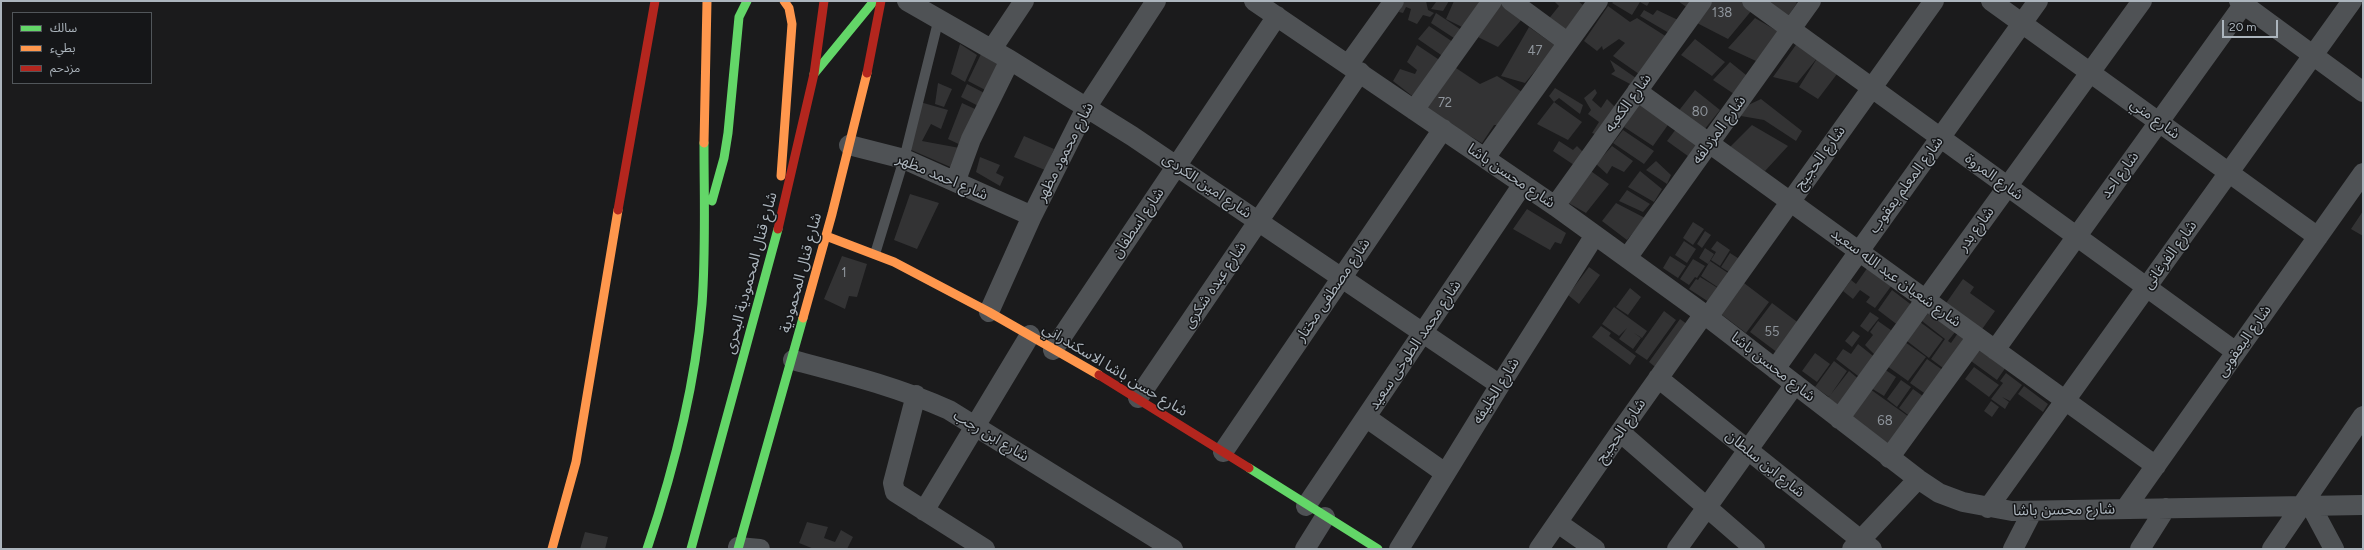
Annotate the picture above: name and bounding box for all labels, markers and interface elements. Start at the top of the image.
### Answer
house number: 138 [1712,5,1732,21]
legend [12,12,152,84]
scale bar [2224,12,2280,38]
text: 20 m [2229,20,2257,34]
text: سالك [50,21,77,35]
text: بطيء [50,41,76,55]
house number: 47 [1527,43,1543,59]
text: مزدحم [50,61,80,75]
street label: شارع الكعبه [1601,70,1655,136]
street label: شارع المزدلفه [1688,92,1750,168]
house number: 72 [1438,95,1452,111]
street label: شارع مني [2127,95,2183,143]
street label: شارع محمود مظهر [1032,99,1098,205]
house number: 80 [1692,104,1708,120]
street label: شارع الحجيج [1791,122,1849,194]
street label: شارع المعلم يعقوب [1865,133,1947,237]
street label: شارع محسن باشا [1464,140,1558,212]
street label: شارع احد [2097,148,2143,202]
street label: شارع احمد مظهر [893,150,991,204]
street label: شارع امين الكردى [1159,150,1255,222]
street label: شارع المروة [1961,150,2027,204]
street label: شارع اسطفان [1108,184,1168,262]
street label: شارع قنال المحمودية البحرى [721,190,781,356]
street label: شارع بدر [1954,203,1998,255]
street label: شارع قنال المحمودية [776,211,826,335]
street label: شارع الفرغانى [2139,217,2201,293]
street label: شارع شعبان عبد الله سعيد [1827,225,1965,331]
street label: شارع مصطفى مختار [1292,235,1374,345]
street label: شارع عبده شكرى [1180,238,1250,332]
house number: 1 [841,265,847,281]
street label: شارع محمد الطوخى سعيد [1365,277,1465,413]
street label: شارع اليعقوبى [2213,302,2275,380]
street label: شارع حسن باشا الاسكندراني [1039,320,1191,420]
house number: 55 [1765,324,1779,340]
street label: شارع محسن باشا [1727,328,1819,406]
street label: شارع الخليفه [1469,355,1523,427]
street label: شارع الحجيج [1592,395,1650,467]
street label: شارع ابن رجب [950,406,1032,466]
house number: 68 [1877,413,1893,429]
street label: شارع ابن سلطان [1722,427,1808,501]
street label: شارع محسن باشا [2013,500,2115,520]

